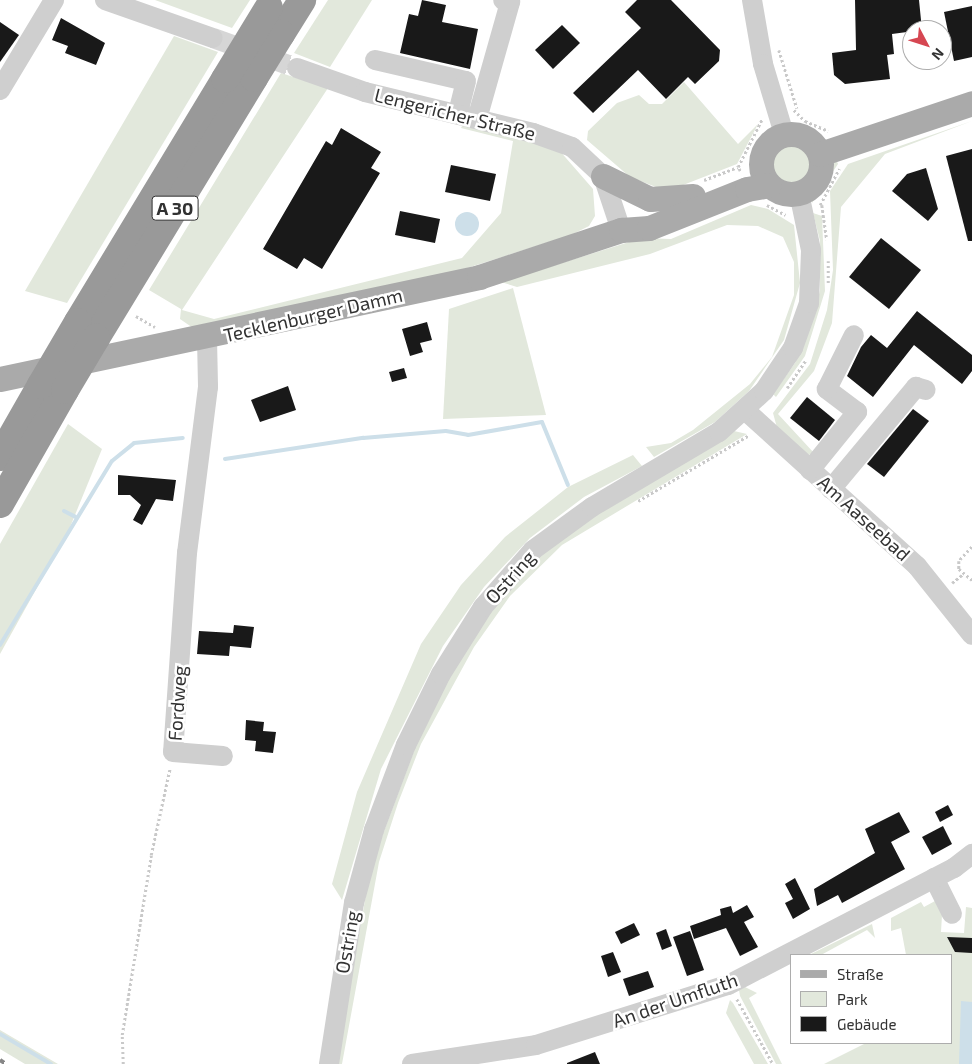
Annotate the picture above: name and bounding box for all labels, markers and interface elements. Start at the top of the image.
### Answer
north arrow [902,20,952,70]
text: N [928,45,948,64]
street label: Lengericher Straße [372,83,538,145]
road number: A 30 [151,192,199,224]
street label: Tecklenburger Damm [221,283,405,347]
street label: Am Aaseebad [813,470,915,566]
street label: Ostring [480,546,540,608]
street label: Fordweg [163,665,191,741]
street label: Ostring [330,909,364,975]
legend [790,954,952,1044]
text: Straße [837,965,883,983]
street label: An der Umfluth [609,968,741,1032]
text: Park [837,990,868,1008]
text: Gebäude [837,1015,896,1033]

